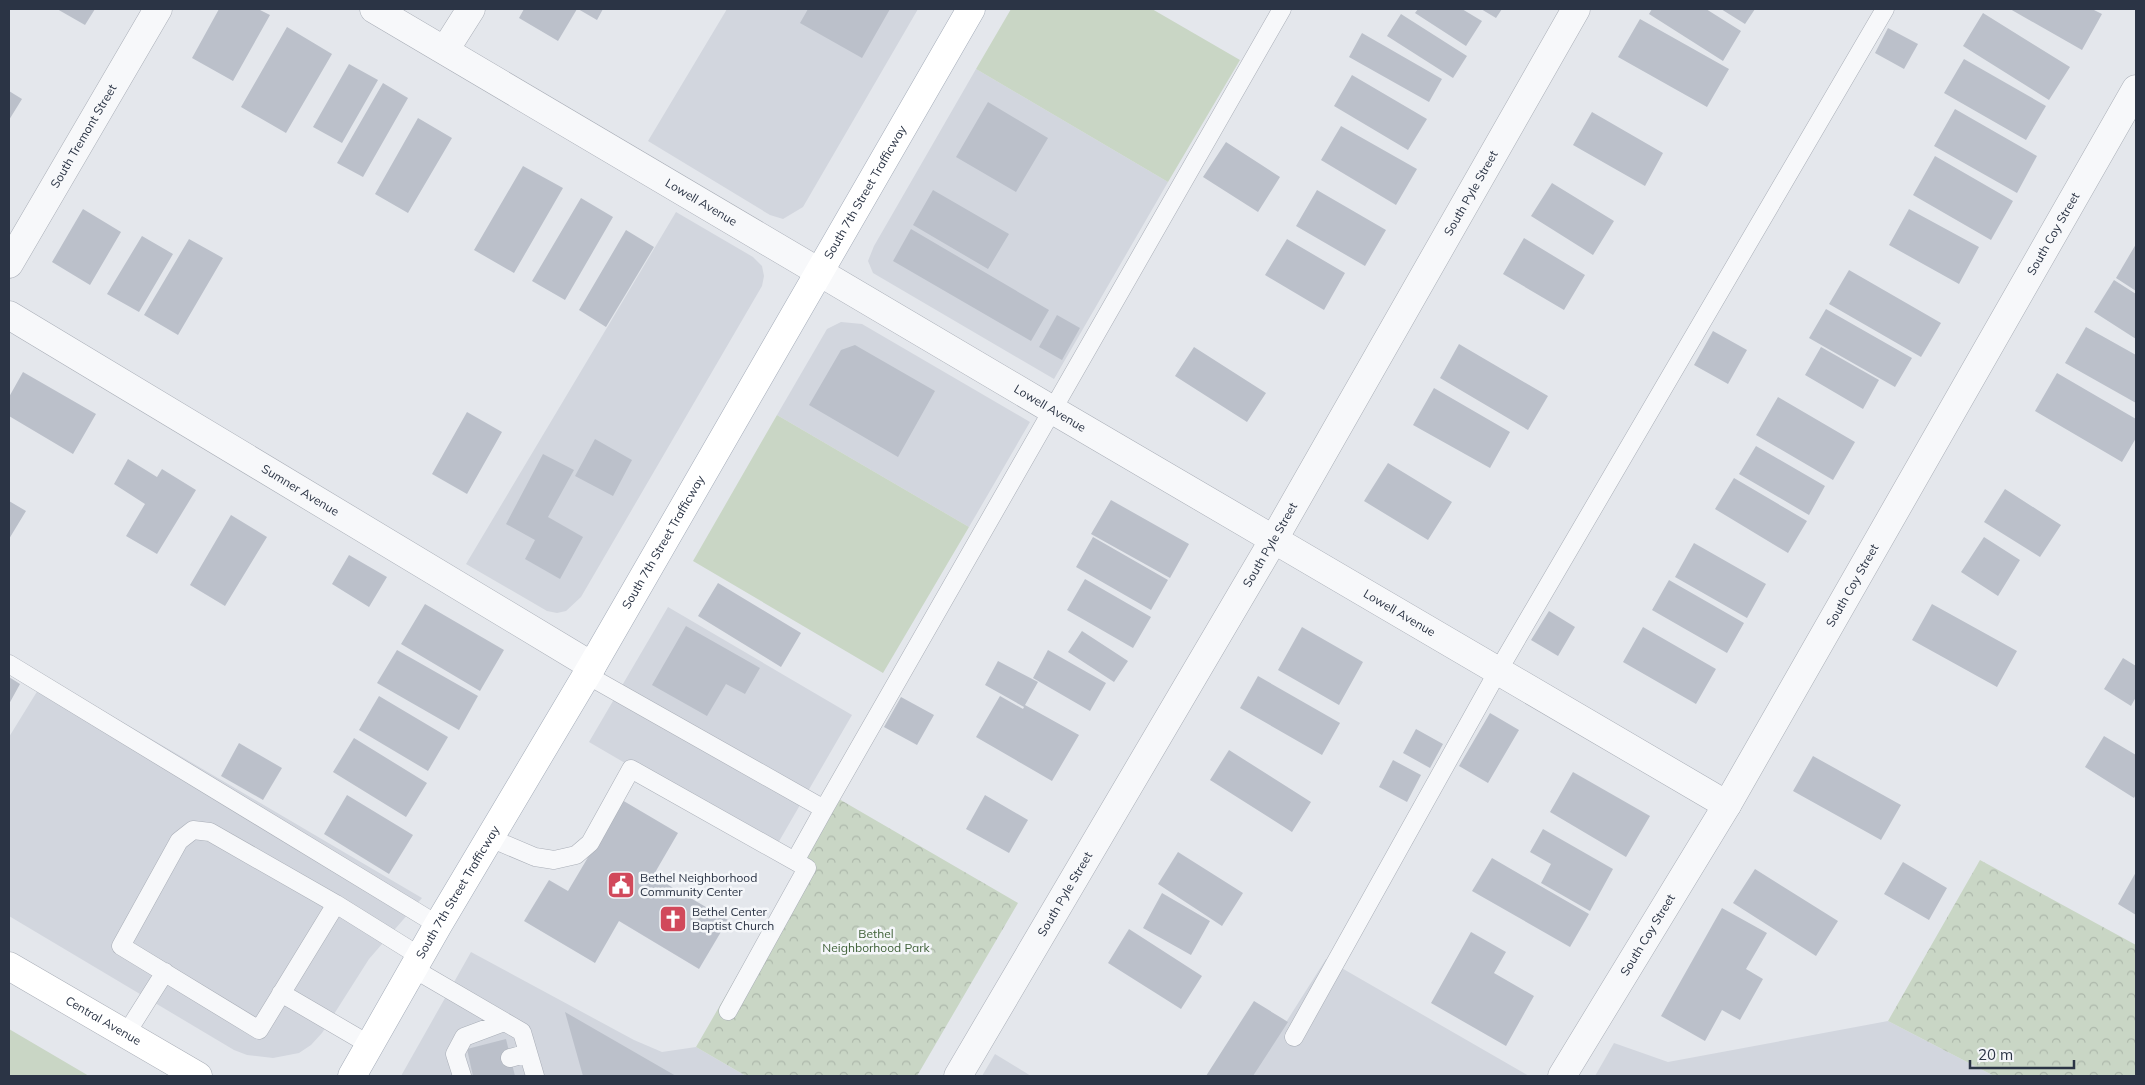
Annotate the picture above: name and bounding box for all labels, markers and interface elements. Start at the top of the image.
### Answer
street label: South Tremont Street [47,81,119,191]
street label: South 7th Street Trafficway [820,122,910,262]
street label: South Pyle Street [1440,148,1501,238]
street label: Lowell Avenue [663,175,740,229]
street label: South Coy Street [2023,190,2082,278]
street label: Lowell Avenue [1011,381,1089,435]
street label: Sumner Avenue [259,461,342,519]
street label: South 7th Street Trafficway [618,472,708,612]
street label: South Pyle Street [1239,500,1300,590]
street label: South Coy Street [1822,541,1881,629]
street label: Lowell Avenue [1361,586,1438,640]
street label: South 7th Street Trafficway [412,822,503,961]
street label: South Pyle Street [1034,849,1095,939]
public building icon: Bethel Neighborhood Community Center [606,870,636,900]
place label: Bethel Neighborhood Community Center [640,870,757,899]
street label: South Coy Street [1617,891,1678,978]
church icon: Bethel Center Baptist Church [658,904,688,934]
place label: Bethel Center Baptist Church [692,904,774,933]
park label: Bethel Neighborhood Park [822,926,930,955]
street label: Central Avenue [63,993,144,1048]
scale bar [1970,1038,2074,1070]
text: 20 m [1978,1045,2013,1064]

